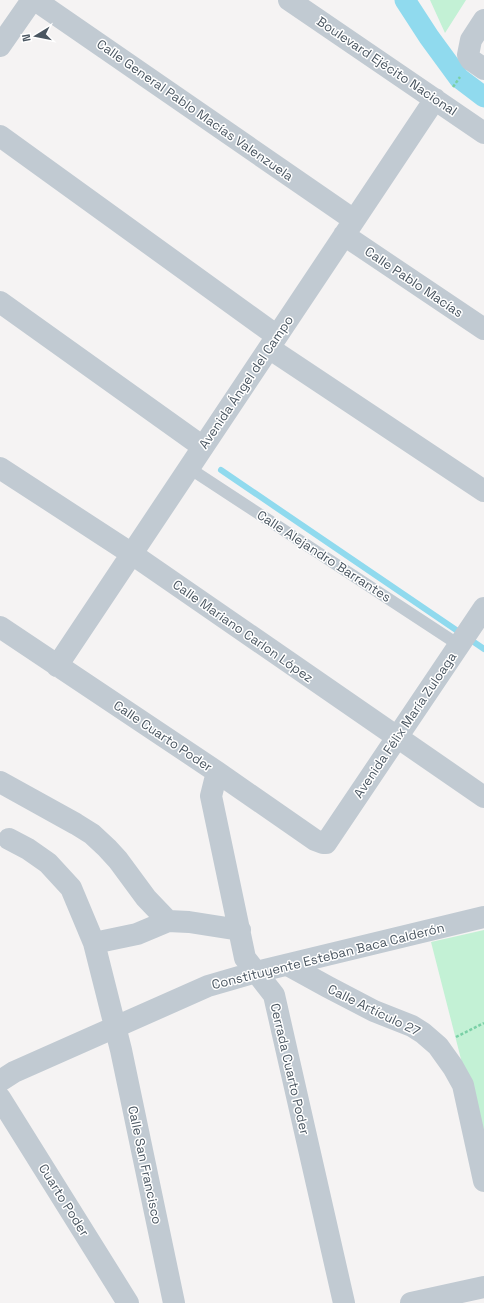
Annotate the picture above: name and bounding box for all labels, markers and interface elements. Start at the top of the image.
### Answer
street label: Boulevard Ejécito Nacional [314,13,460,119]
north arrow [16,16,56,56]
text: N [19,33,34,43]
street label: Calle General Pablo Macías Valenzuela [94,35,297,185]
street label: Calle Pablo Macías [362,243,467,321]
street label: Avenida Ángel del Campo [195,312,297,452]
street label: Calle Alejandro Barrantes [254,506,394,606]
street label: Calle Mariano Carlon López [169,576,317,686]
street label: Avenida Félix María Zuloaga [350,648,460,801]
street label: Calle Cuarto Poder [110,697,216,775]
street label: Constituyente Esteban Baca Calderón [210,919,446,993]
street label: Calle Artículo 27 [325,980,423,1040]
street label: Cerrada Cuarto Poder [267,1002,313,1137]
street label: Calle San Francisco [124,1104,166,1226]
street label: Cuarto Poder [35,1161,93,1240]

